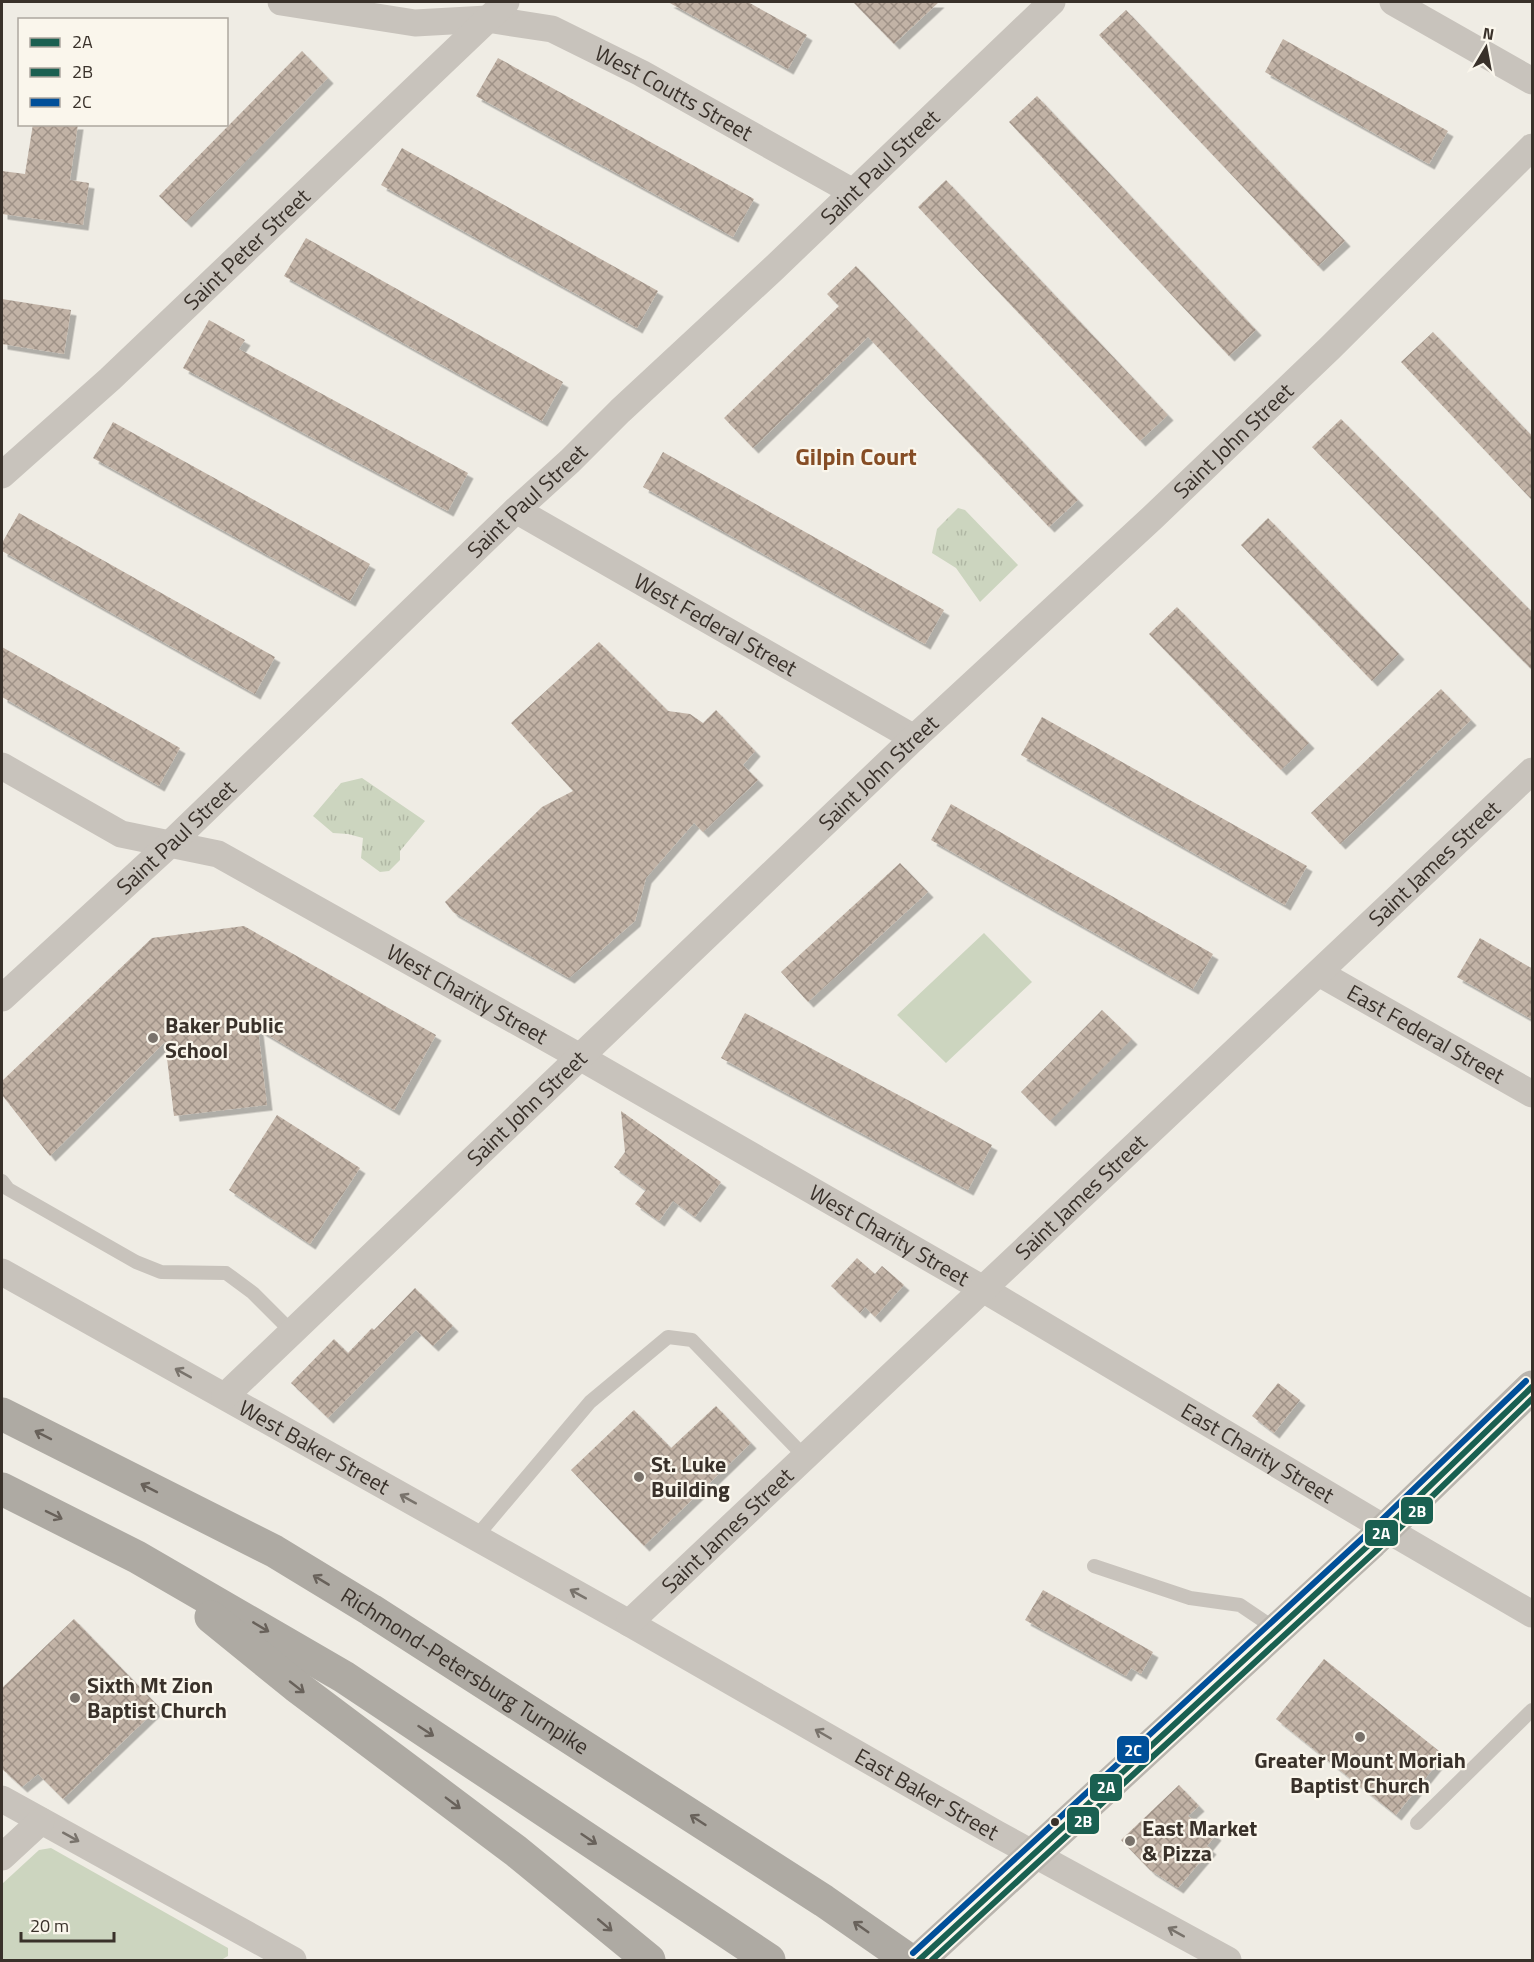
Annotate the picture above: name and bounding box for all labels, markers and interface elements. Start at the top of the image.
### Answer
legend [18,18,228,126]
north arrow [1456,18,1516,78]
text: N [1481,20,1496,46]
text: 2A [72,28,93,55]
street label: West Coutts Street [589,36,759,150]
text: 2B [72,58,93,85]
text: 2C [72,88,92,115]
street label: Saint Paul Street [812,101,948,232]
street label: Saint Peter Street [175,180,318,318]
street label: Saint John Street [1165,374,1301,506]
street label: Saint Paul Street [459,436,595,566]
district label: Gilpin Court [795,438,917,474]
street label: West Federal Street [628,564,804,685]
street label: Saint John Street [810,706,946,838]
street label: Saint Paul Street [108,772,244,903]
street label: Saint James Street [1360,792,1508,934]
street label: West Charity Street [380,935,555,1053]
street label: East Federal Street [1341,975,1511,1092]
place label: Baker Public School [165,1008,284,1067]
marker: Baker Public School [146,1031,160,1045]
street label: Saint John Street [459,1042,595,1174]
street label: Saint James Street [1007,1126,1155,1268]
street label: West Charity Street [803,1175,976,1295]
one-way arrow [174,1367,192,1378]
street label: West Baker Street [233,1391,396,1503]
street label: East Charity Street [1175,1394,1341,1512]
one-way arrow [34,1428,52,1440]
place label: St. Luke Building [651,1447,730,1506]
street label: Saint James Street [653,1459,801,1601]
marker: St. Luke Building [632,1470,646,1484]
one-way arrow [141,1482,159,1494]
one-way arrow [400,1493,417,1505]
line badge: 2B [1400,1496,1434,1525]
text: 2B [1408,1499,1427,1523]
one-way arrow [45,1509,63,1521]
line badge: 2A [1364,1519,1399,1547]
text: 2A [1372,1521,1391,1545]
one-way arrow [313,1573,330,1585]
street label: Richmond-Petersburg Turnpike [334,1578,596,1763]
one-way arrow [570,1588,587,1600]
one-way arrow [252,1622,269,1634]
place label: Sixth Mt Zion Baptist Church [87,1668,227,1727]
one-way arrow [288,1680,304,1693]
marker: Sixth Mt Zion Baptist Church [68,1691,82,1705]
one-way arrow [417,1725,434,1737]
one-way arrow [815,1728,832,1740]
marker: Greater Mount Moriah Baptist Church [1353,1730,1367,1744]
line badge: 2C [1116,1735,1150,1764]
text: 2C [1124,1738,1142,1762]
street label: East Baker Street [849,1739,1006,1849]
place label: Greater Mount Moriah Baptist Church [1254,1743,1466,1802]
line badge: 2A [1089,1773,1123,1802]
text: 2A [1097,1775,1116,1799]
one-way arrow [444,1797,460,1810]
line badge: 2B [1066,1806,1100,1835]
text: 2B [1074,1809,1093,1833]
place label: East Market & Pizza [1142,1811,1257,1870]
one-way arrow [690,1814,707,1826]
unlabelled marker [1049,1816,1061,1828]
one-way arrow [62,1832,79,1844]
one-way arrow [580,1833,596,1845]
marker: East Market & Pizza [1123,1834,1137,1848]
scale bar [21,1905,114,1943]
text: 20 m [30,1912,69,1939]
one-way arrow [597,1918,613,1931]
one-way arrow [854,1921,870,1933]
one-way arrow [1168,1926,1186,1937]

